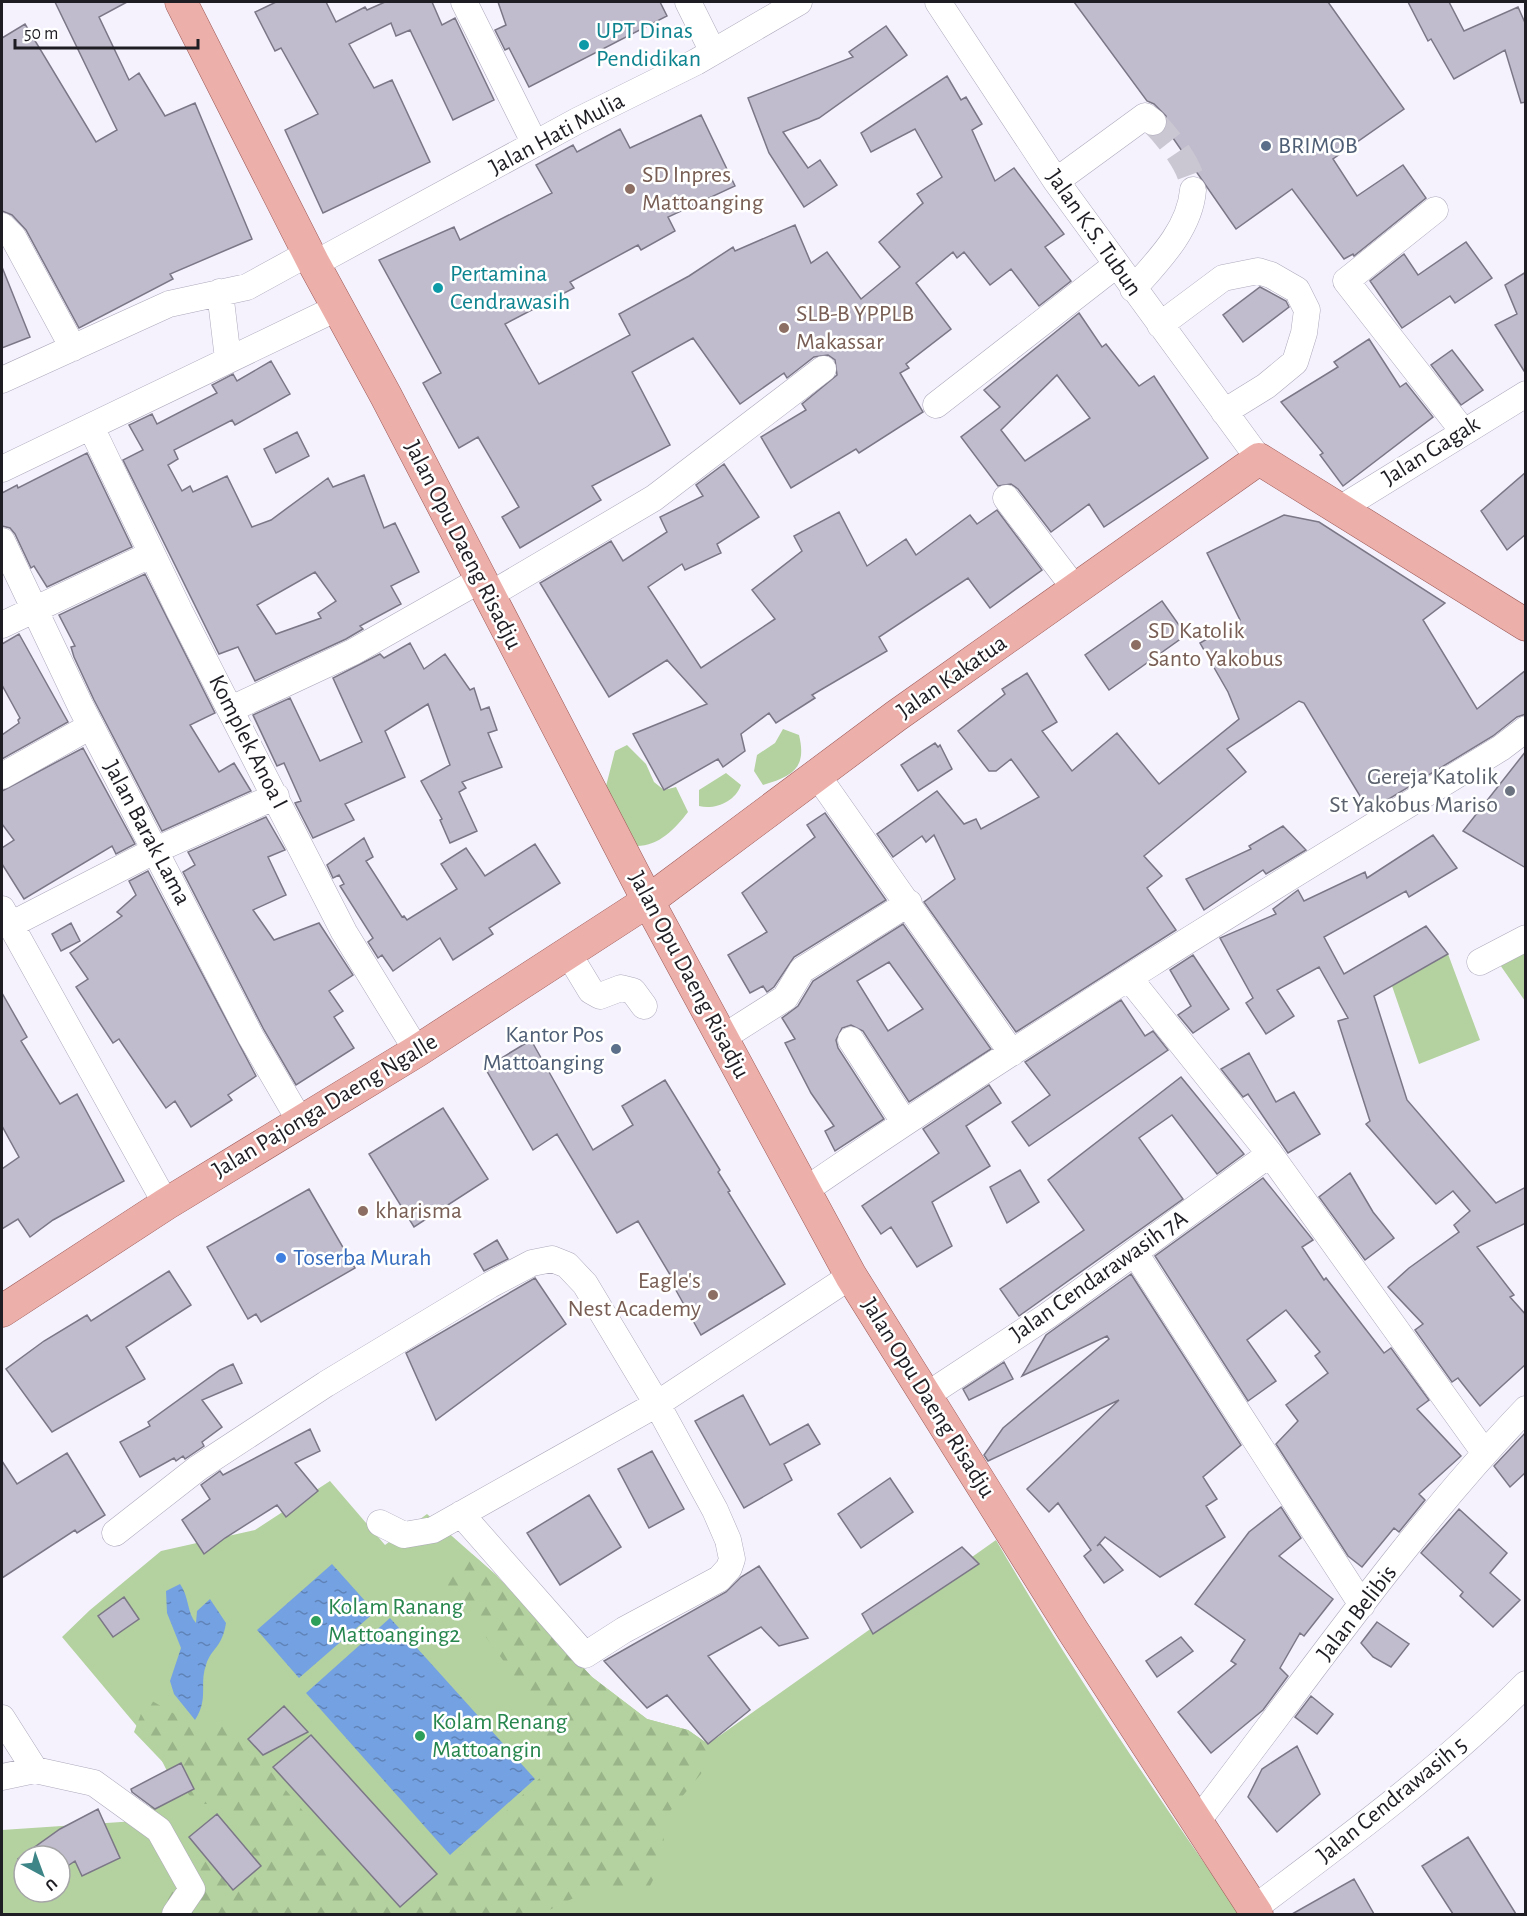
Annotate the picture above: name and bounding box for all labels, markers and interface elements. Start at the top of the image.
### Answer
scale bar [15,12,198,50]
place label: UPT Dinas Pendidikan [596,19,701,71]
text: 50 m [24,25,58,43]
marker: UPT Dinas Pendidikan [577,38,591,52]
street label: Jalan Hati Mulia [486,88,628,180]
place label: BRIMOB [1278,134,1358,158]
marker: BRIMOB [1259,139,1273,153]
place label: SD Inpres Mattoanging [642,163,764,215]
street label: Jalan K.S. Tubun [1042,165,1146,301]
marker: SD Inpres Mattoanging [623,182,637,196]
place label: Pertamina Cendrawasih [450,262,570,314]
marker: Pertamina Cendrawasih [431,281,445,295]
place label: SLB-B YPPLB Makassar [796,302,914,354]
marker: SLB-B YPPLB Makassar [777,321,791,335]
street label: Jalan Gagak [1378,412,1484,490]
street label: Jalan Opu Daeng Risadju [400,437,526,653]
place label: SD Katolik Santo Yakobus [1148,619,1283,671]
street label: Jalan Kakatua [893,631,1011,723]
marker: SD Katolik Santo Yakobus [1129,638,1143,652]
street label: Komplek Anoa I [204,671,292,813]
street label: Jalan Barak Lama [99,757,195,909]
place label: Gereja Katolik St Yakobus Mariso [1329,765,1498,817]
marker: Gereja Katolik St Yakobus Mariso [1503,784,1517,798]
street label: Jalan Opu Daeng Risadju [624,868,754,1082]
place label: Kantor Pos Mattoanging [483,1023,604,1075]
street label: Jalan Pajonga Daeng Ngalle [208,1029,442,1183]
marker: Kantor Pos Mattoanging [609,1042,623,1056]
place label: kharisma [375,1199,462,1223]
marker: kharisma [356,1204,370,1218]
street label: Jalan Cendarawasih 7A [1006,1206,1192,1346]
place label: Toserba Murah [293,1246,432,1270]
marker: Toserba Murah [274,1251,288,1265]
place label: Eagle's Nest Academy [568,1269,701,1321]
marker: Eagle's Nest Academy [706,1288,720,1302]
street label: Jalan Opu Daeng Risadju [857,1294,999,1502]
street label: Jalan Belibis [1313,1561,1401,1665]
place label: Kolam Ranang Mattoanging2 [328,1595,464,1647]
marker: Kolam Ranang Mattoanging2 [309,1614,323,1628]
place label: Kolam Renang Mattoangin [432,1710,567,1762]
marker: Kolam Renang Mattoangin [413,1729,427,1743]
street label: Jalan Cendrawasih 5 [1312,1732,1472,1868]
north arrow [12,1844,72,1904]
text: U [42,1875,60,1894]

